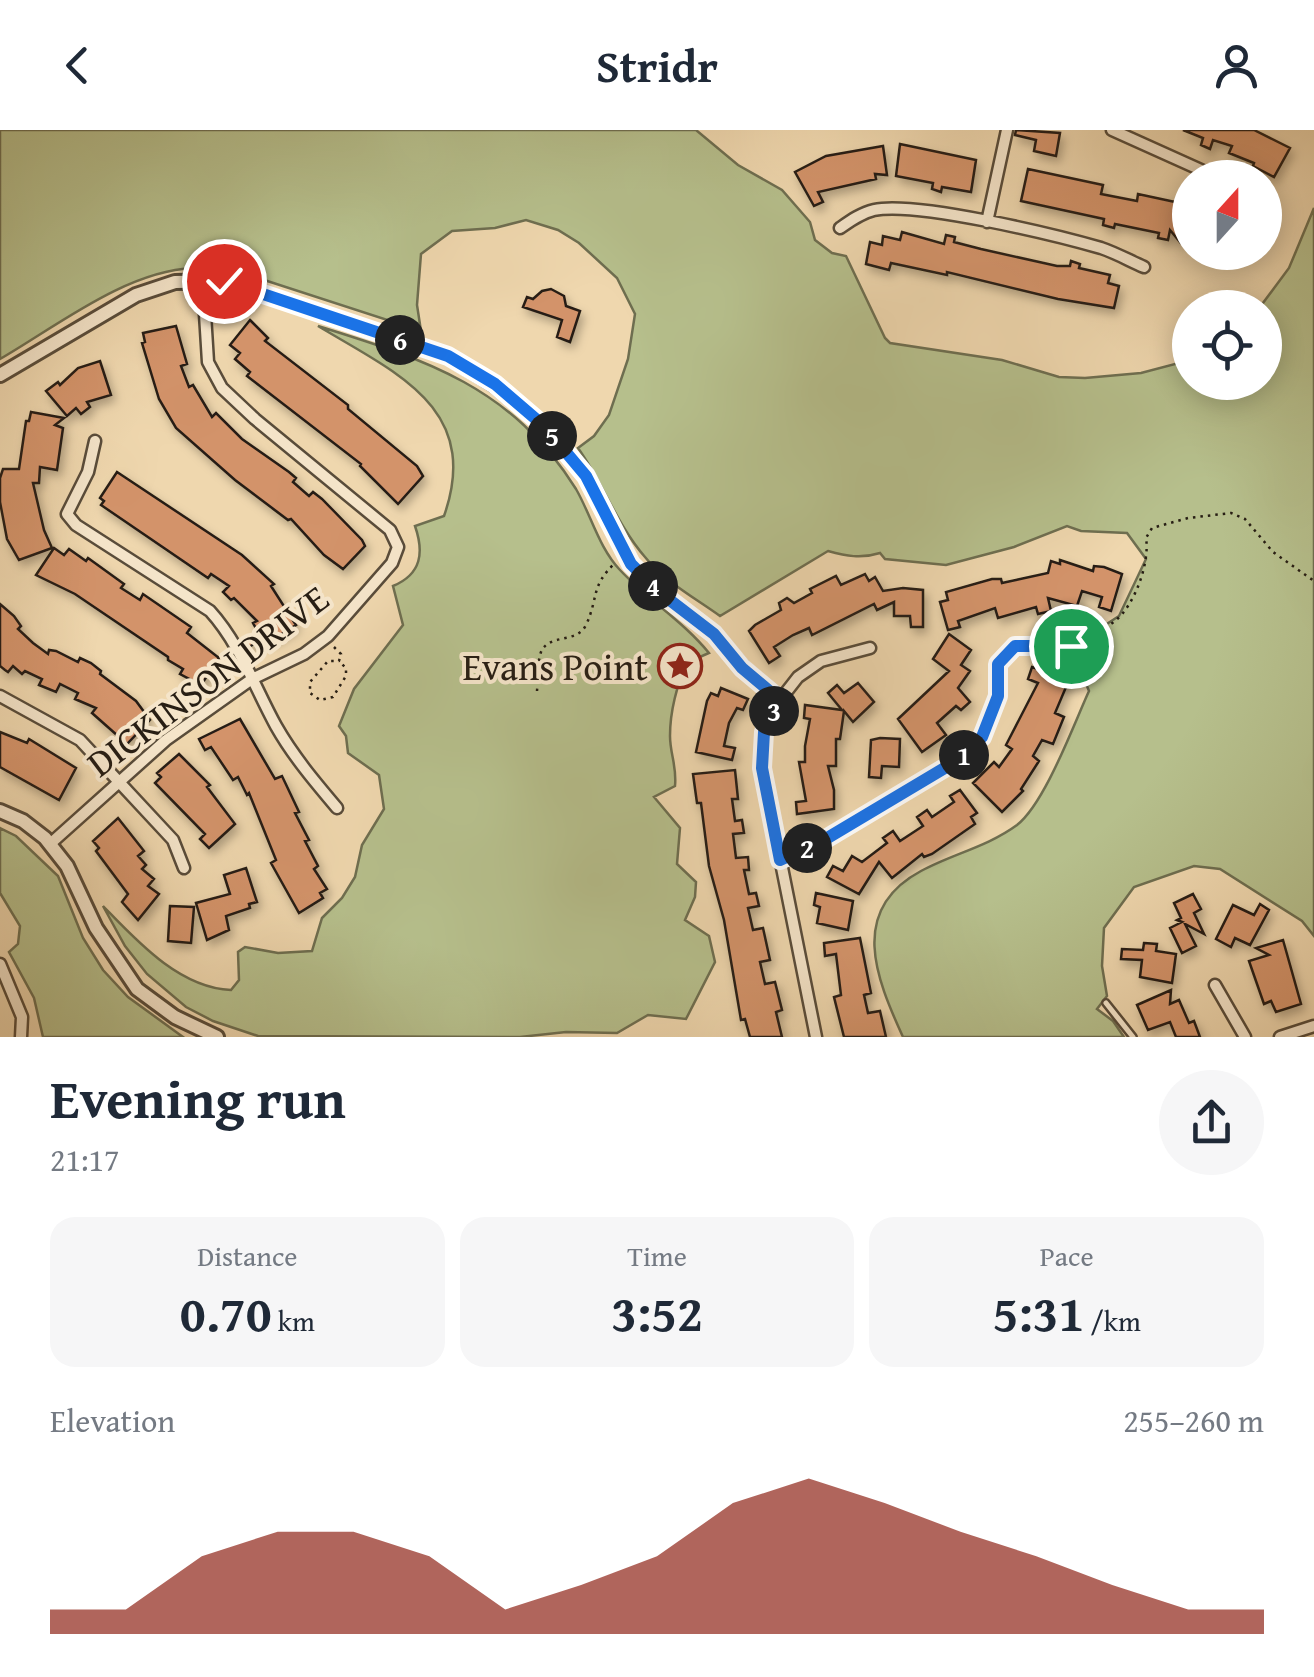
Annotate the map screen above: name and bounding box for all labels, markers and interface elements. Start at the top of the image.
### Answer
text: Stridr [596,33,718,98]
icon: back [50,38,105,93]
icon: person [1209,38,1264,93]
north arrow [1172,160,1282,270]
map controls [1172,160,1282,400]
pin [182,239,267,324]
icon: check [197,254,252,309]
button: locate [1172,290,1282,400]
pin: 6 [375,315,425,365]
text: 6 [393,319,407,360]
pin: 5 [527,411,577,461]
text: 5 [545,415,559,456]
pin: 4 [628,561,678,611]
text: 4 [646,565,660,606]
street label: DICKINSON DRIVE [74,570,340,790]
pin [1029,604,1114,689]
icon: arrive [1044,619,1099,674]
place label: Evans Point [463,638,648,694]
place icon: Evans Point [657,643,703,689]
pin: 3 [749,686,799,736]
text: 3 [767,690,781,731]
pin: 1 [939,730,989,780]
text: 1 [957,734,971,775]
pin: 2 [782,823,832,873]
text: 2 [800,827,814,868]
text: Evening run [50,1058,346,1138]
button: share [1159,1070,1264,1175]
text: 21:17 [50,1136,119,1183]
text: Distance [197,1235,298,1276]
text: Time [627,1235,687,1276]
text: Pace [1040,1235,1094,1276]
text: 0.70 [180,1276,272,1349]
text: 3:52 [611,1276,703,1349]
text: 5:31 [992,1276,1084,1349]
text: km [272,1300,315,1341]
text: /km [1084,1300,1141,1341]
text: Elevation [50,1397,175,1444]
text: 255–260 m [1123,1397,1264,1444]

